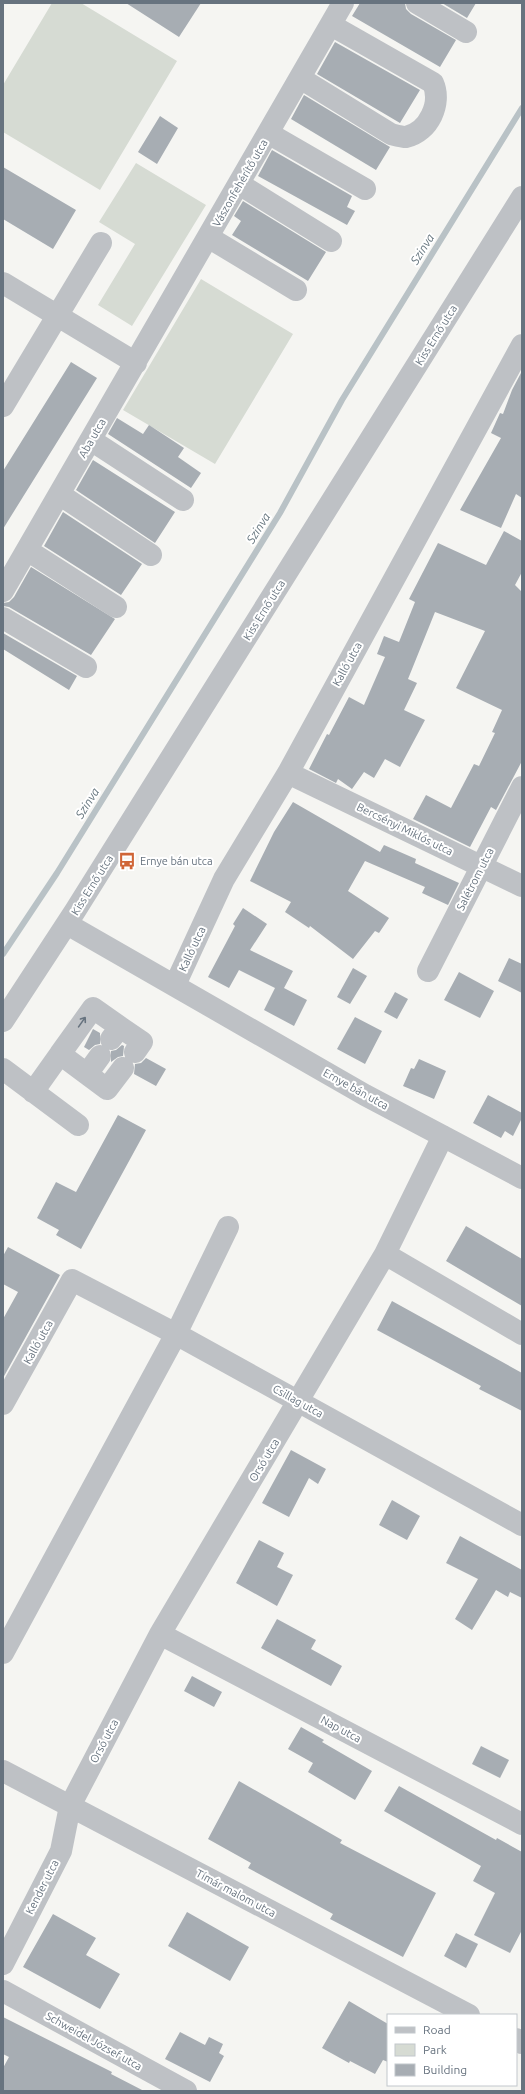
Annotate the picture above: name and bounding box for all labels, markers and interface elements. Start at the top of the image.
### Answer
street label: Vászonfehérítő utca [210,137,270,229]
water label: Szinva [407,231,437,267]
street label: Kiss Ernő utca [413,303,459,367]
street label: Aba utca [76,416,108,460]
water label: Szinva [243,510,273,546]
street label: Kiss Ernő utca [241,578,287,642]
street label: Kalló utca [330,640,364,688]
water label: Szinva [72,785,102,821]
street label: Bercsényi Miklós utca [355,800,455,858]
street label: Salétrom utca [454,846,496,912]
bus stop icon: Ernye bán utca [117,851,137,871]
street label: Kiss Ernő utca [69,853,115,917]
place label: Ernye bán utca [140,855,213,867]
street label: Kalló utca [176,925,208,973]
one-way arrow [78,1017,86,1028]
street label: Ernye bán utca [321,1066,391,1112]
street label: Kalló utca [21,1318,55,1366]
street label: Csillag utca [271,1382,325,1420]
street label: Orsó utca [247,1436,281,1484]
street label: Nap utca [319,1713,363,1745]
street label: Orsó utca [87,1717,121,1765]
street label: Kender utca [23,1858,61,1916]
street label: Tímár malom utca [194,1867,278,1919]
street label: Schweidel József utca [44,2010,144,2072]
legend [387,2014,517,2086]
text: Road [423,2023,451,2036]
text: Park [423,2043,447,2056]
text: Building [423,2063,467,2076]

